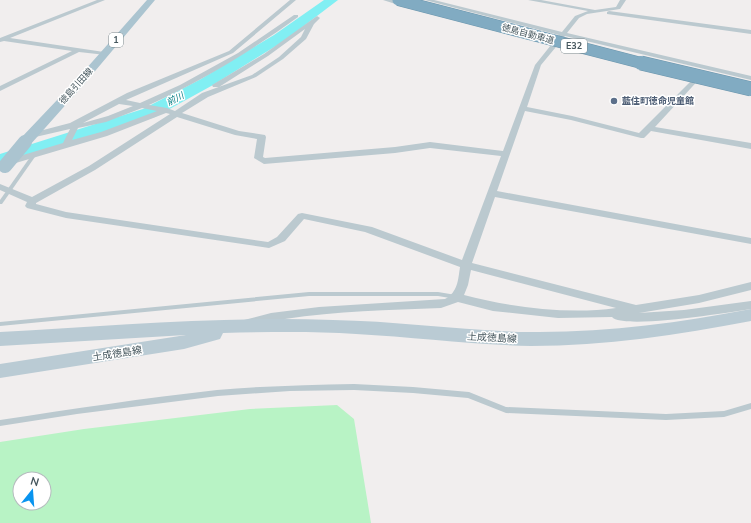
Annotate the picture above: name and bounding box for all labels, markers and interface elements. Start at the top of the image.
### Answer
street label: 徳島自動車道 [499,21,556,47]
road number: 1 [109,33,123,47]
road number: E32 [561,39,587,53]
street label: 徳島引田線 [56,65,96,107]
water label: 前川 [164,89,187,109]
place label: 藍住町徳命児童館 [622,95,694,107]
marker: 藍住町徳命児童館 [609,96,619,106]
street label: 土成徳島線 [467,330,517,346]
street label: 土成徳島線 [91,343,143,365]
north arrow [12,471,52,511]
text: N [29,474,41,490]

